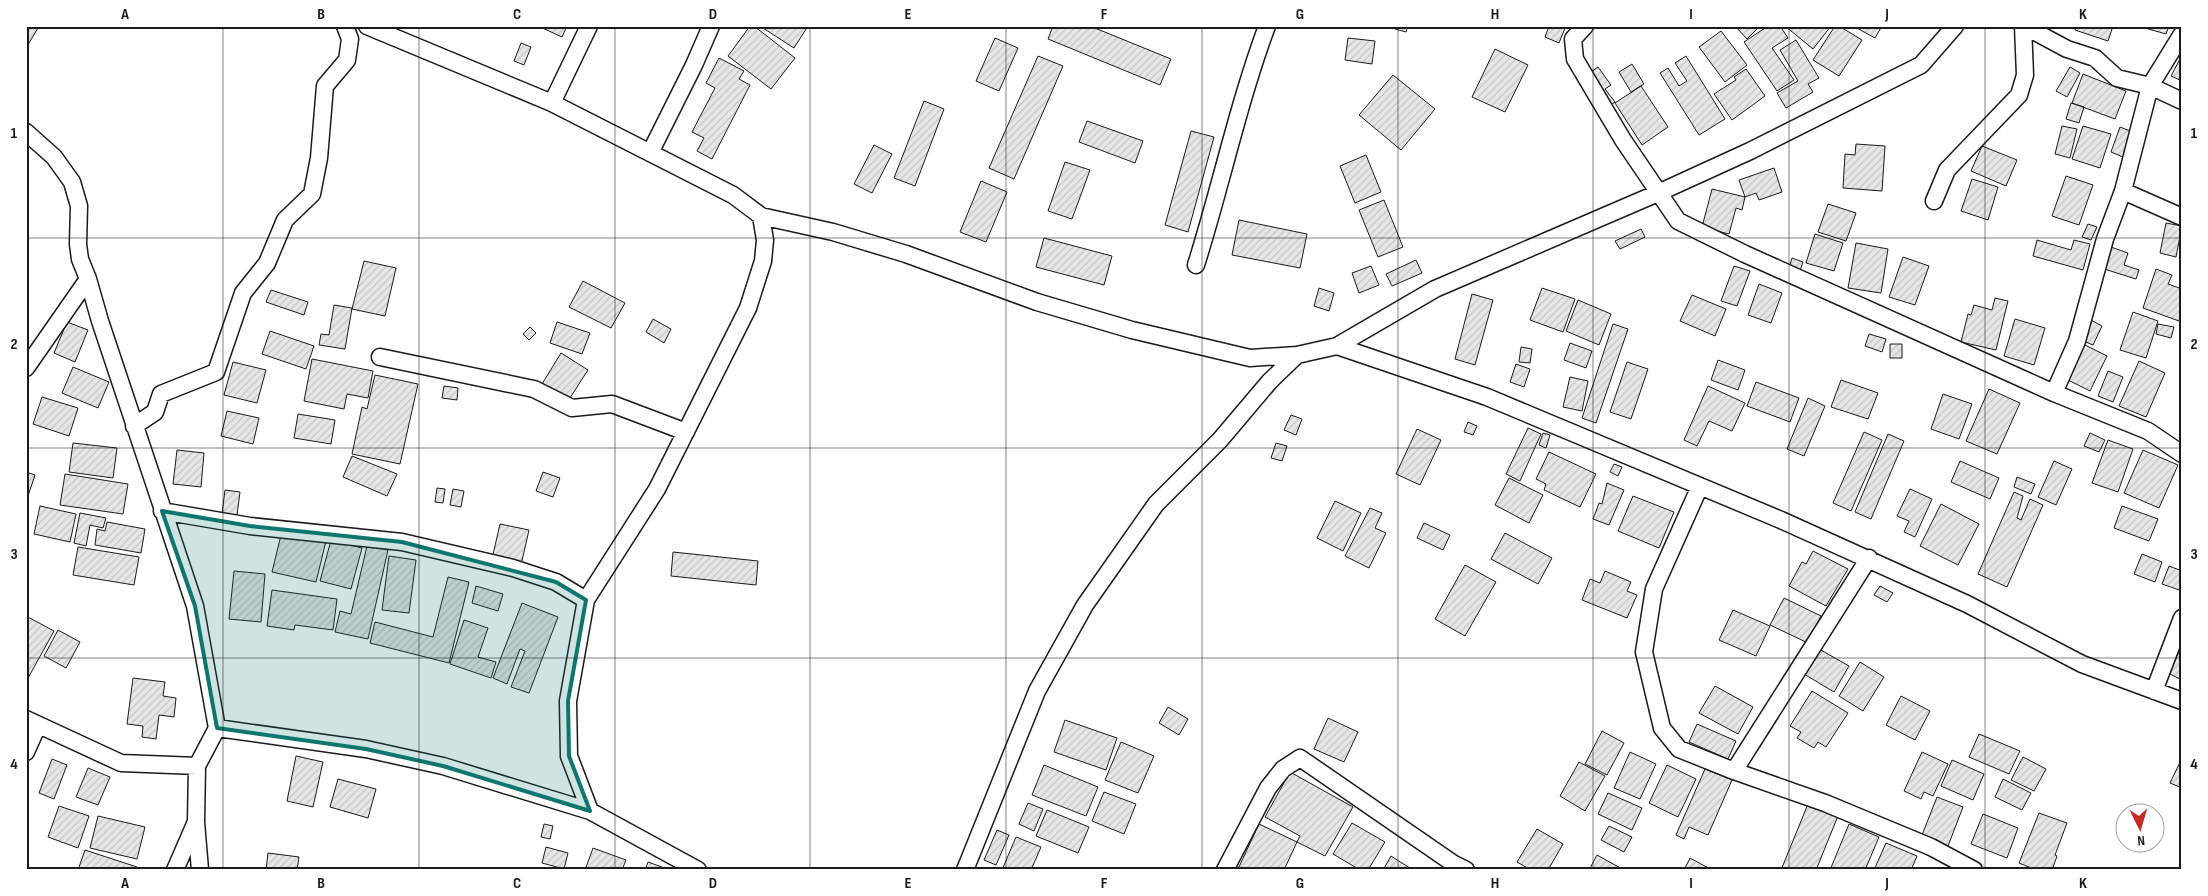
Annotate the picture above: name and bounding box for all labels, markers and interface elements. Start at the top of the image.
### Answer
text: A [120,5,129,24]
text: B [317,5,325,24]
text: C [513,5,521,24]
text: D [709,5,717,24]
text: E [905,5,912,24]
text: F [1101,5,1108,24]
text: G [1296,5,1304,24]
text: H [1491,5,1499,24]
text: I [1689,5,1693,24]
text: J [1884,5,1889,24]
text: K [2079,5,2087,24]
text: 1 [11,124,18,143]
text: 1 [2191,124,2198,143]
text: 2 [10,335,18,354]
text: 2 [2190,335,2198,354]
text: 3 [10,545,18,564]
text: 3 [2190,545,2198,564]
text: 4 [10,755,18,774]
text: 4 [2190,755,2198,774]
north arrow [2116,804,2166,854]
text: N [2137,832,2146,849]
text: A [120,874,129,893]
text: B [317,874,325,893]
text: C [513,874,521,893]
text: D [709,874,717,893]
text: E [905,874,912,893]
text: F [1101,874,1108,893]
text: G [1296,874,1304,893]
text: H [1491,874,1499,893]
text: I [1689,874,1693,893]
text: J [1884,874,1889,893]
text: K [2079,874,2087,893]

